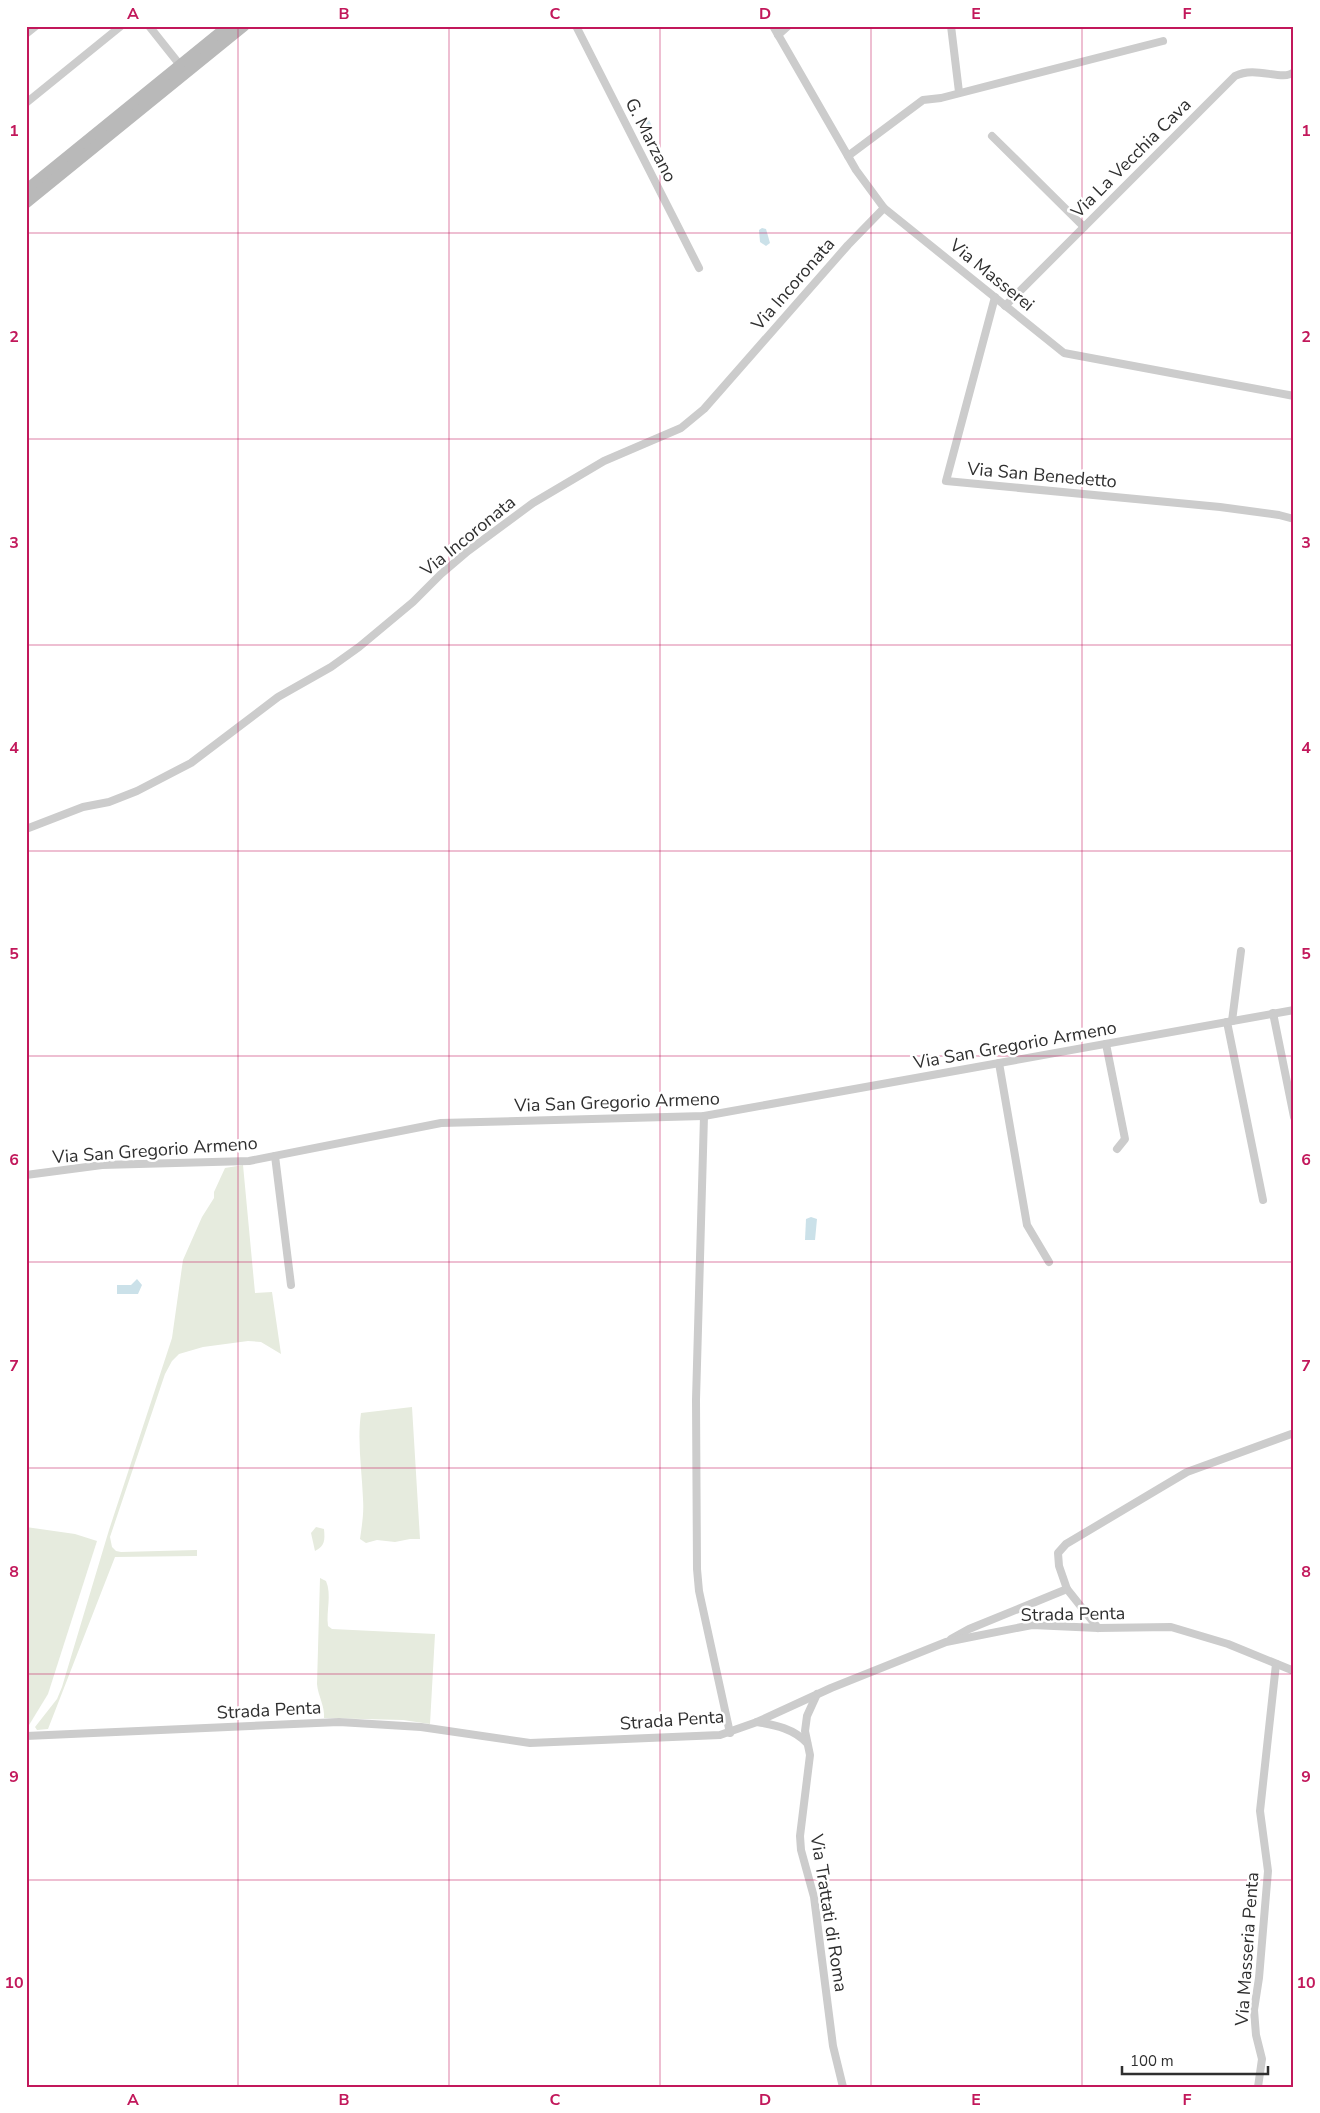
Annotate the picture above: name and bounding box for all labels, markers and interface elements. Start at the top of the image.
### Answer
text: A [127,3,139,25]
text: B [338,3,350,25]
text: C [550,3,561,25]
text: D [759,3,771,25]
text: E [971,3,981,25]
text: F [1183,3,1192,25]
street label: Via La Vecchia Cava [1065,93,1196,224]
street label: G. Marzano [620,94,682,186]
text: 1 [9,120,19,142]
text: 1 [1301,120,1311,142]
street label: Via Incoronata [745,232,840,336]
street label: Via Masserei [944,233,1039,317]
text: 2 [9,326,19,348]
text: 2 [1301,326,1311,348]
street label: Via San Benedetto [965,456,1118,493]
street label: Via Incoronata [415,490,521,582]
text: 3 [9,532,19,554]
text: 3 [1301,532,1311,554]
text: 4 [9,737,19,759]
text: 4 [1301,737,1311,759]
text: 5 [9,943,19,965]
text: 5 [1301,943,1311,965]
street label: Via San Gregorio Armeno [911,1015,1118,1075]
street label: Via San Gregorio Armeno [513,1086,720,1118]
street label: Via San Gregorio Armeno [51,1131,258,1169]
text: 6 [9,1149,19,1171]
text: 6 [1301,1149,1311,1171]
text: 7 [9,1355,19,1377]
text: 7 [1301,1355,1311,1377]
text: 8 [9,1561,19,1583]
text: 8 [1301,1561,1311,1583]
street label: Strada Penta [1021,1601,1125,1627]
street label: Strada Penta [216,1695,322,1725]
street label: Strada Penta [619,1704,725,1736]
text: 9 [9,1766,19,1788]
text: 9 [1301,1766,1311,1788]
street label: Via Trattati di Roma [805,1832,853,1993]
street label: Via Masseria Penta [1230,1871,1264,2028]
text: 10 [4,1972,24,1994]
text: 10 [1296,1972,1316,1994]
scale bar [1122,2043,1269,2075]
text: 100 m [1130,2051,1174,2071]
text: A [127,2089,139,2111]
text: B [338,2089,350,2111]
text: C [550,2089,561,2111]
text: D [759,2089,771,2111]
text: E [971,2089,981,2111]
text: F [1183,2089,1192,2111]

